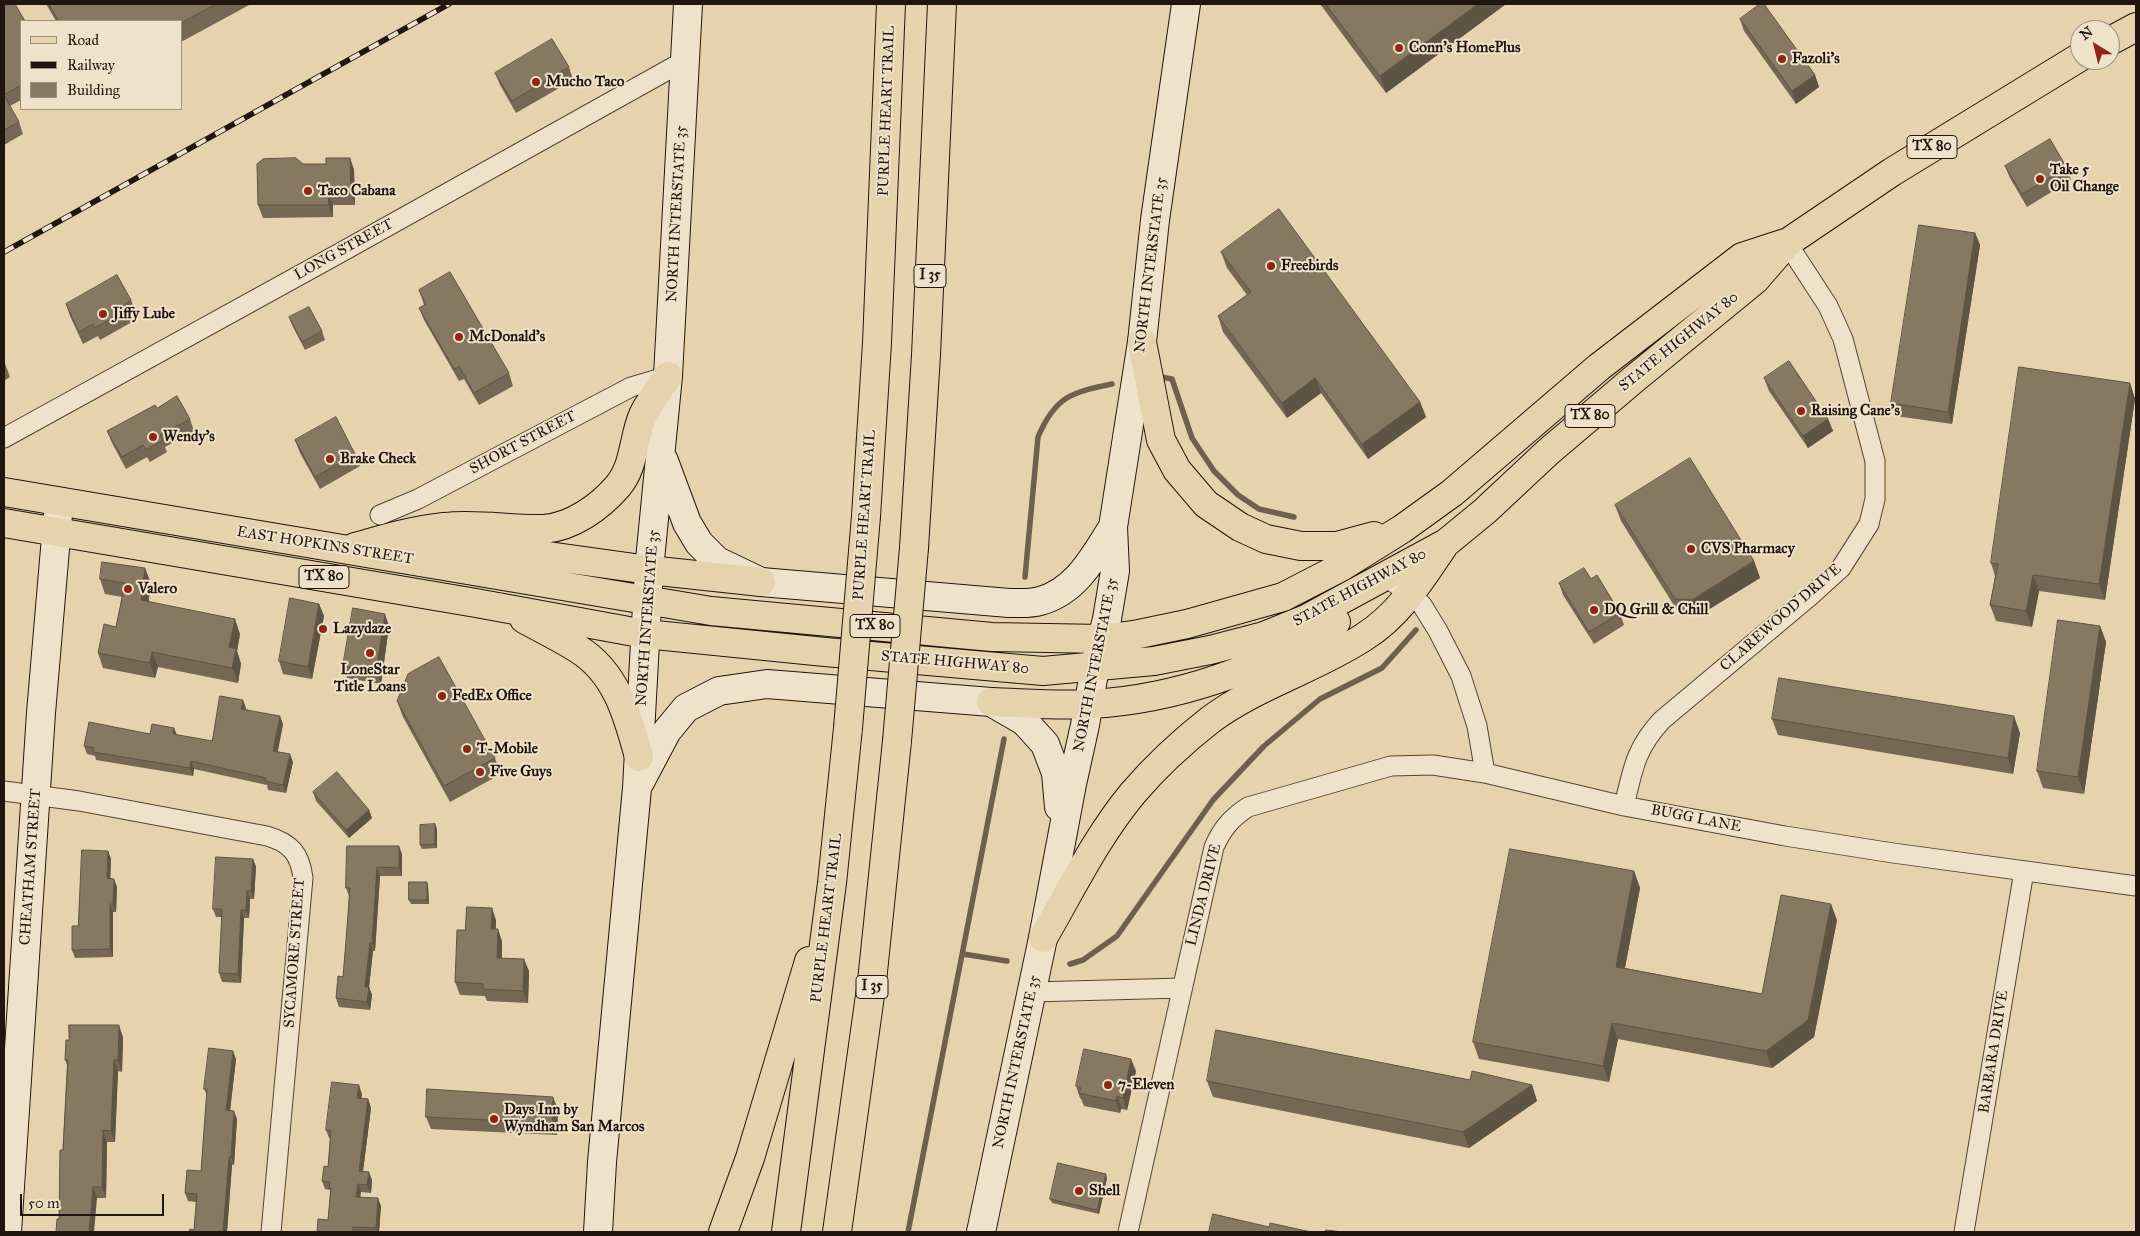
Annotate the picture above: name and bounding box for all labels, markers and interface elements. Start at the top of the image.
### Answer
legend [20,20,182,110]
north arrow [2070,20,2120,70]
text: N [2077,23,2096,44]
street label: PURPLE HEART TRAIL [875,25,899,197]
text: Road [67,31,99,49]
place label: Conn's HomePlus [1409,39,1521,57]
marker: Conn's HomePlus [1393,42,1405,54]
place label: Fazoli's [1792,50,1840,68]
marker: Fazoli's [1776,53,1788,65]
text: Railway [67,56,115,74]
place label: Mucho Taco [546,73,625,91]
marker: Mucho Taco [530,76,542,88]
text: Building [67,81,120,99]
street label: NORTH INTERSTATE 35 [663,125,691,303]
road number: TX 80 [1907,136,1957,158]
place label: Take 5 Oil Change [2050,161,2119,196]
marker: Take 5 Oil Change [2034,173,2046,185]
street label: NORTH INTERSTATE 35 [1131,176,1171,354]
place label: Taco Cabana [318,182,396,200]
marker: Taco Cabana [302,185,314,197]
street label: LONG STREET [291,215,397,285]
place label: Freebirds [1281,257,1338,275]
marker: Freebirds [1265,260,1277,272]
road number: I 35 [914,264,946,288]
street label: STATE HIGHWAY 80 [1616,288,1742,396]
place label: Jiffy Lube [113,305,175,323]
marker: Jiffy Lube [97,308,109,320]
place label: McDonald's [469,328,545,346]
marker: McDonald's [453,331,465,343]
place label: Raising Cane's [1811,402,1900,420]
road number: TX 80 [1565,404,1615,428]
marker: Raising Cane's [1795,405,1807,417]
street label: SHORT STREET [467,407,579,479]
place label: Wendy's [163,428,215,446]
street label: PURPLE HEART TRAIL [850,429,880,601]
marker: Wendy's [147,431,159,443]
place label: Brake Check [340,450,416,468]
marker: Brake Check [324,453,336,465]
street label: EAST HOPKINS STREET [235,523,415,569]
street label: NORTH INTERSTATE 35 [633,529,663,707]
place label: CVS Pharmacy [1701,540,1795,558]
marker: CVS Pharmacy [1685,543,1697,555]
street label: STATE HIGHWAY 80 [1290,545,1430,631]
street label: CLAREWOOD DRIVE [1717,560,1845,676]
road number: TX 80 [299,566,349,588]
street label: NORTH INTERSTATE 35 [1070,576,1122,754]
place label: Valero [138,580,177,598]
marker: Valero [122,583,134,595]
place label: DQ Grill & Chill [1604,601,1708,619]
marker: DQ Grill & Chill [1588,604,1600,616]
road number: TX 80 [850,614,900,638]
place label: Lazydaze [333,620,391,638]
marker: Lazydaze [317,623,329,635]
marker: LoneStar Title Loans [364,647,376,659]
street label: STATE HIGHWAY 80 [880,648,1030,678]
place label: LoneStar Title Loans [334,661,406,696]
place label: FedEx Office [452,687,532,705]
marker: FedEx Office [436,690,448,702]
place label: T-Mobile [477,740,538,758]
marker: T-Mobile [461,743,473,755]
place label: Five Guys [490,763,552,781]
marker: Five Guys [474,766,486,778]
street label: CHEATHAM STREET [17,788,45,946]
street label: BUGG LANE [1649,801,1743,837]
street label: PURPLE HEART TRAIL [808,832,846,1004]
street label: LINDA DRIVE [1183,842,1225,948]
street label: SYCAMORE STREET [281,877,309,1029]
street label: NORTH INTERSTATE 35 [990,974,1044,1150]
road number: I 35 [856,976,888,999]
street label: BARBARA DRIVE [1975,989,2013,1115]
place label: 7-Eleven [1118,1076,1174,1094]
marker: 7-Eleven [1102,1079,1114,1091]
place label: Days Inn by Wyndham San Marcos [504,1101,644,1136]
marker: Days Inn by Wyndham San Marcos [488,1113,500,1125]
place label: Shell [1089,1182,1120,1200]
scale bar [22,1184,166,1216]
marker: Shell [1073,1185,1085,1197]
text: 50 m [28,1194,60,1212]

